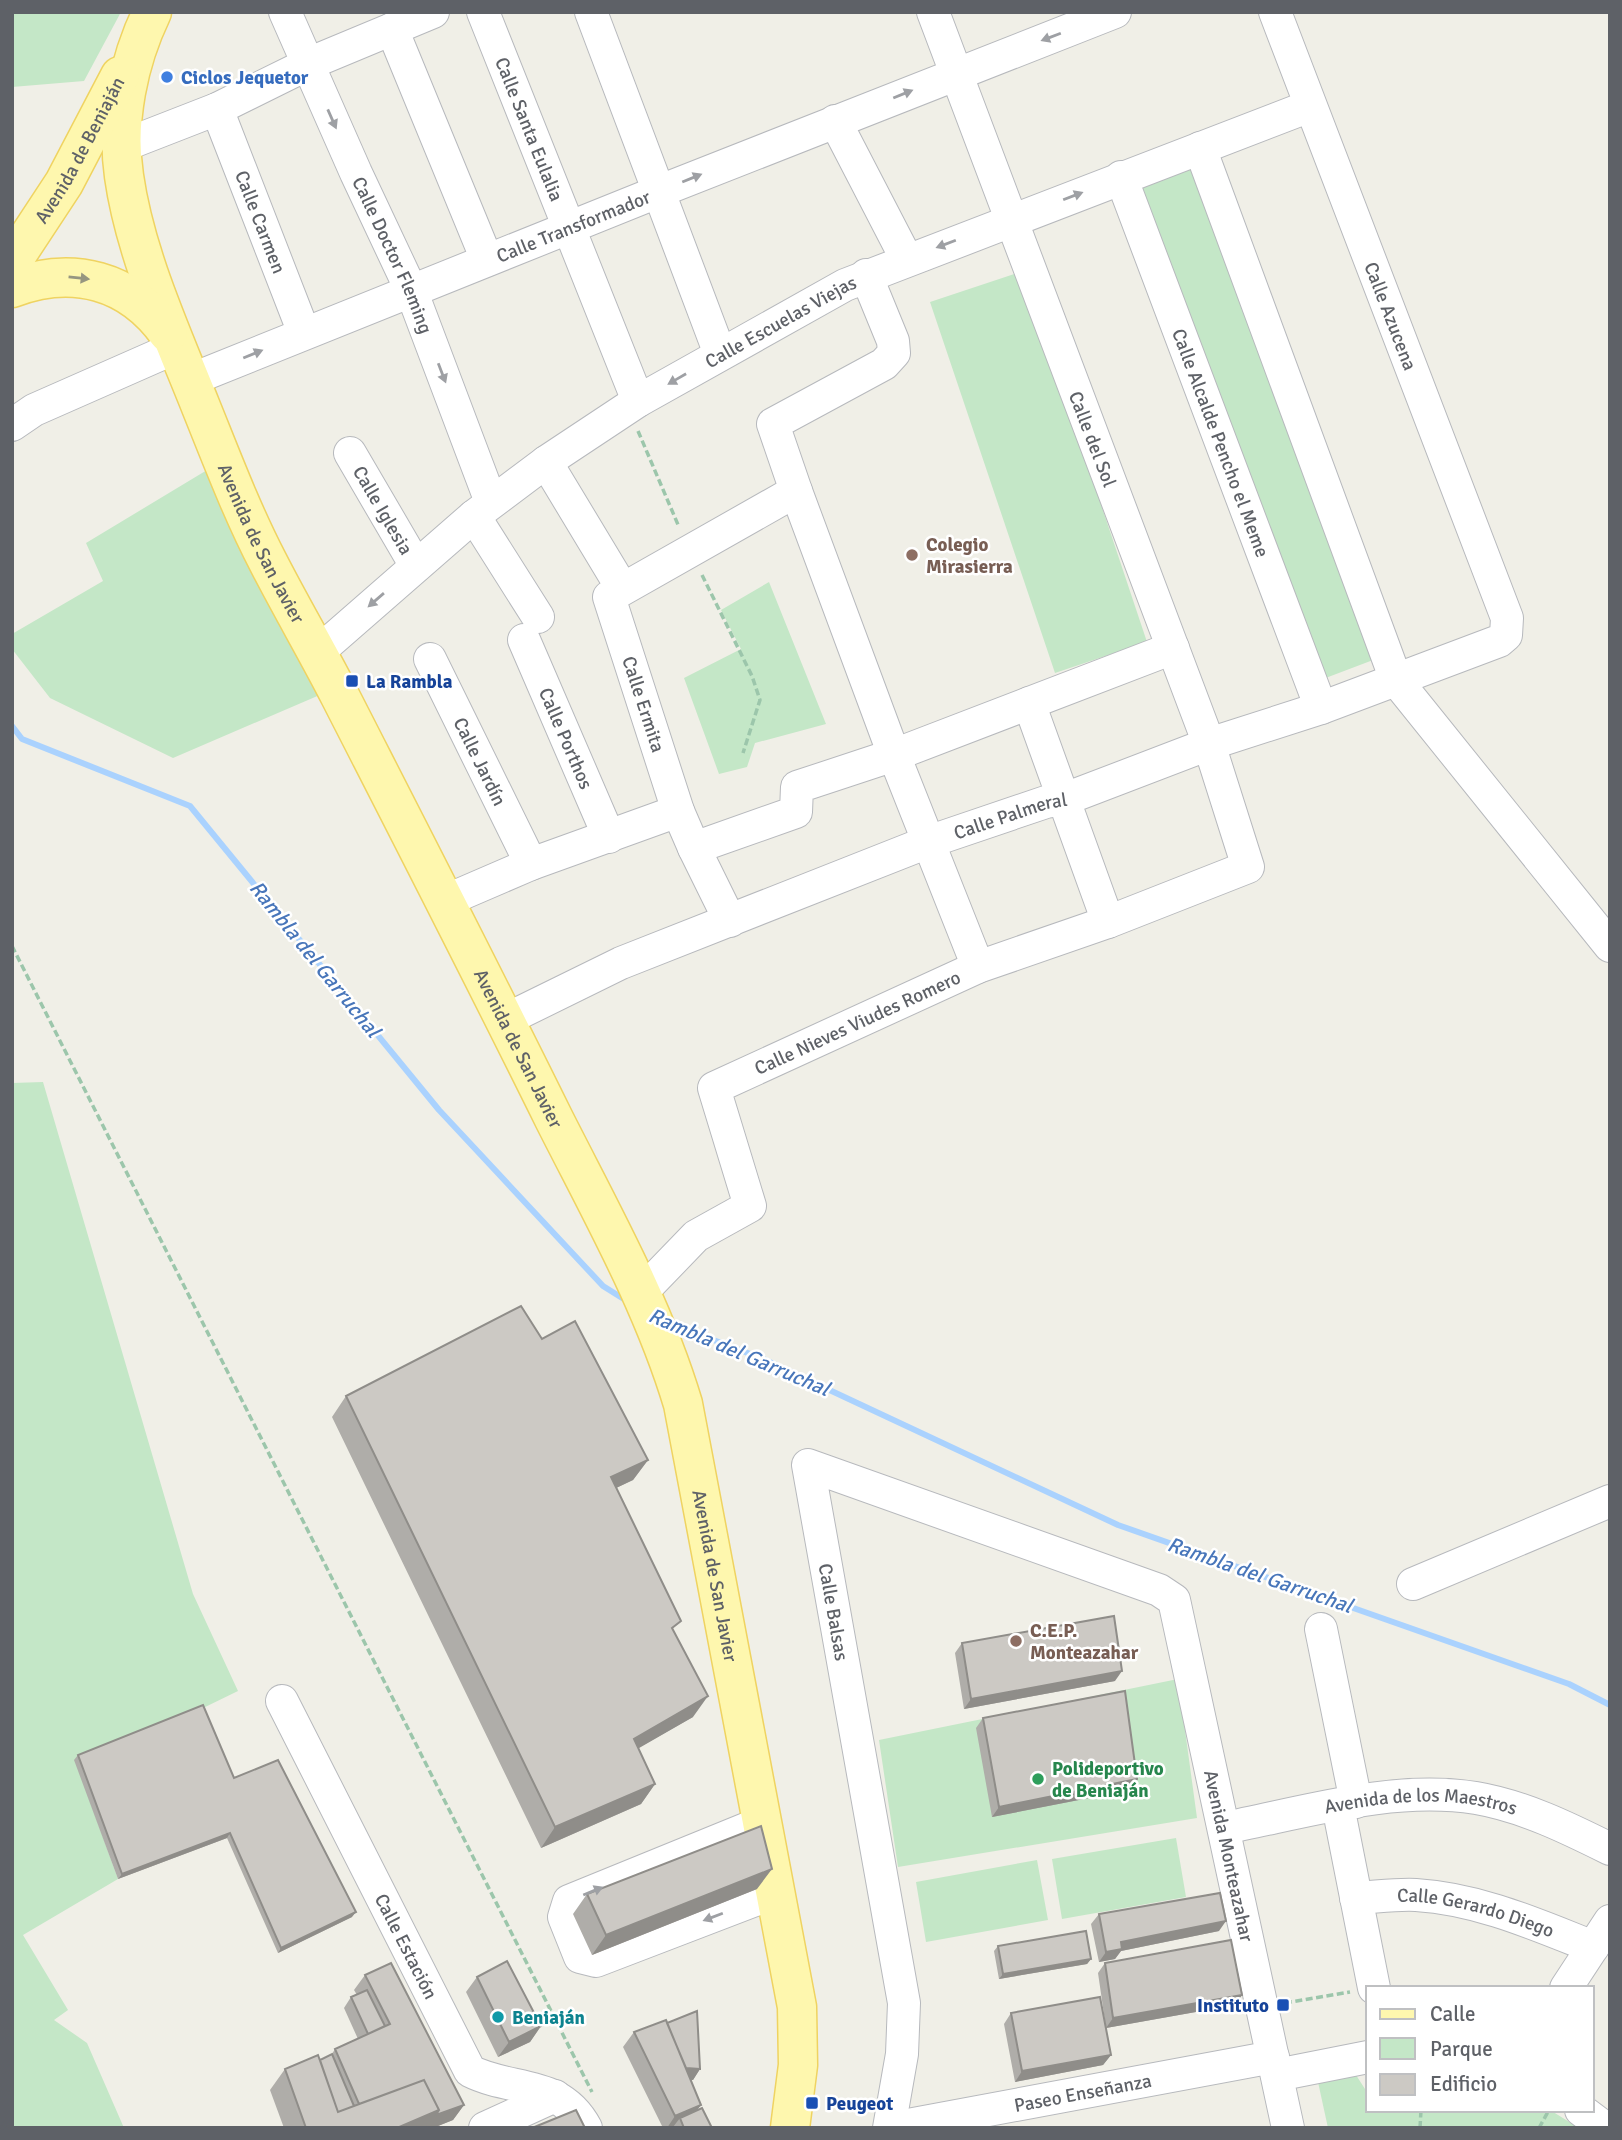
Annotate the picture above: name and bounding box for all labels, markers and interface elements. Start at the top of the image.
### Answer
one-way arrow [1041,31,1062,42]
street label: Calle Santa Eulalia [489,54,568,205]
place label: Ciclos Jequetor [181,66,309,90]
marker: Ciclos Jequetor [159,69,175,85]
street label: Avenida de Beniaján [30,73,130,228]
one-way arrow [893,88,914,99]
one-way arrow [327,109,338,130]
street label: Calle Carmen [229,167,291,277]
one-way arrow [681,172,702,183]
street label: Calle Doctor Fleming [346,173,437,337]
street label: Calle Transformador [493,185,654,269]
one-way arrow [1063,190,1084,201]
one-way arrow [935,239,956,250]
street label: Calle Azucena [1358,259,1422,374]
street label: Calle Escuelas Viejas [701,271,860,374]
one-way arrow [68,273,90,284]
street label: Calle Alcalde Pencho el Meme [1166,325,1274,561]
one-way arrow [243,348,264,359]
one-way arrow [437,363,448,384]
one-way arrow [668,373,687,385]
street label: Calle del Sol [1063,388,1121,491]
street label: Avenida de San Javier [212,460,310,628]
street label: Calle Iglesia [347,462,418,559]
place label: Colegio Mirasierra [926,533,1013,579]
marker: Colegio Mirasierra [904,547,920,563]
one-way arrow [368,592,385,607]
street label: Calle Ermita [616,653,670,755]
place label: La Rambla [366,670,453,694]
marker: La Rambla [344,673,360,689]
street label: Calle Porthos [533,684,598,793]
street label: Calle Jardín [448,714,511,810]
street label: Calle Palmeral [951,788,1069,845]
water label: Rambla del Garruchal [244,875,387,1044]
street label: Avenida de San Javier [468,965,568,1132]
street label: Calle Nieves Viudes Romero [751,966,965,1081]
water label: Rambla del Garruchal [645,1302,835,1403]
street label: Avenida de San Javier [686,1488,743,1664]
water label: Rambla del Garruchal [1164,1531,1358,1619]
street label: Calle Balsas [813,1562,853,1663]
place label: C.E.P. Monteazahar [1030,1619,1139,1665]
marker: C.E.P. Monteazahar [1008,1633,1024,1649]
place label: Polideportivo de Beniaján [1052,1757,1164,1803]
street label: Avenida Monteazahar [1198,1768,1258,1944]
marker: Polideportivo de Beniaján [1030,1771,1046,1787]
street label: Avenida de los Maestros [1322,1784,1520,1821]
street label: Calle Gerardo Diego [1397,1884,1558,1943]
one-way arrow [583,1886,604,1897]
street label: Calle Estación [369,1890,443,2003]
one-way arrow [702,1911,723,1922]
legend [1366,1986,1594,2112]
place label: Instituto [1197,1994,1269,2018]
marker: Instituto [1275,1997,1291,2013]
text: Calle [1430,2001,1476,2027]
place label: Beniaján [512,2006,585,2030]
marker: Beniaján [490,2009,506,2025]
text: Parque [1430,2036,1493,2062]
street label: Paseo Enseñanza [1012,2069,1154,2118]
text: Edificio [1430,2071,1497,2097]
place label: Peugeot [826,2092,893,2116]
marker: Peugeot [804,2095,820,2111]

